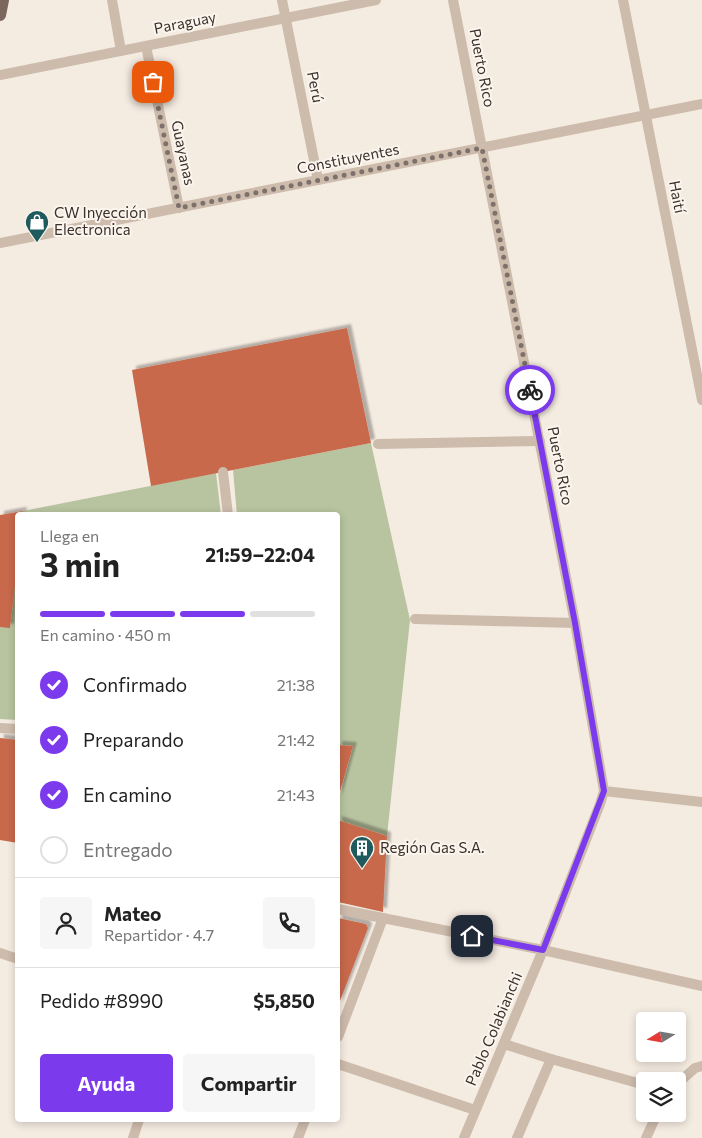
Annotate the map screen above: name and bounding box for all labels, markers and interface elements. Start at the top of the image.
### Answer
street label: Paraguay [152,7,218,37]
street label: Puerto Rico [467,27,499,109]
pin [132,61,174,103]
icon: bag [139,68,167,96]
street label: Perú [304,70,328,104]
street label: Guayanas [168,119,200,187]
street label: Constituyentes [295,139,401,177]
street label: Haití [666,179,690,216]
place label: CW Inyección Electronica [54,203,147,238]
shop icon: CW Inyección Electronica [24,209,50,243]
courier [505,365,555,415]
icon: bike [516,376,544,404]
street label: Puerto Rico [545,425,577,507]
text: Llega en [40,526,99,545]
text: 21:59–22:04 [205,543,315,566]
text: 3 min [40,544,120,584]
text: En camino · 450 m [40,625,171,644]
icon: check [40,671,68,699]
text: Confirmado [83,673,187,696]
text: 21:38 [277,675,315,694]
icon: check [40,726,68,754]
text: Preparando [83,728,184,751]
text: 21:42 [277,730,315,749]
icon: check [40,781,68,809]
text: En camino [83,783,172,806]
text: 21:43 [277,785,315,804]
building icon: Región Gas S.A. [349,835,375,869]
text: Entregado [83,838,173,861]
place label: Región Gas S.A. [380,838,485,856]
button: person [40,897,92,949]
button: phone [263,897,315,949]
text: Mateo [104,902,161,925]
pin [451,915,493,957]
icon: home [458,922,486,950]
text: Repartidor · 4.7 [104,925,214,944]
street label: Pablo Colabianchi [461,969,525,1088]
text: Pedido #8990 [40,989,163,1012]
text: $5,850 [253,989,315,1012]
north arrow [636,1012,686,1062]
map controls [636,1012,686,1122]
button: Ayuda [40,1054,173,1112]
button: Compartir [183,1054,315,1112]
button: layers [636,1072,686,1122]

